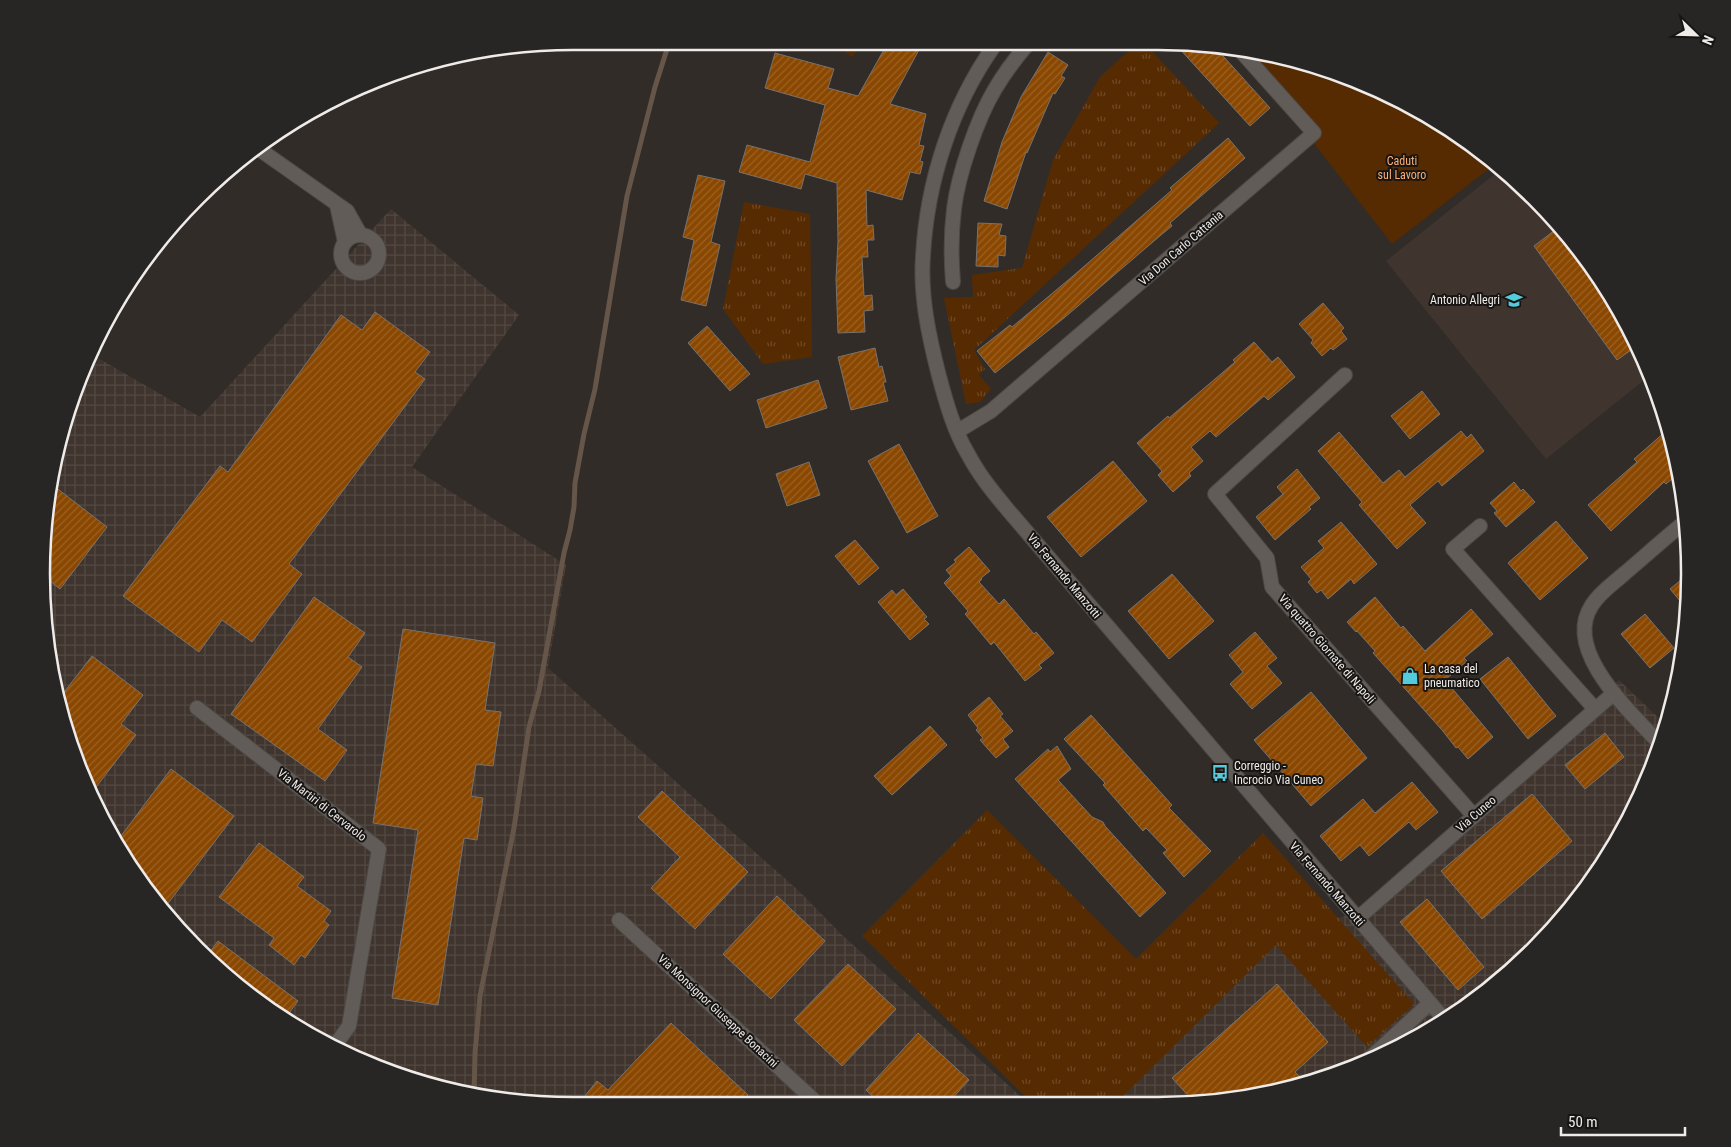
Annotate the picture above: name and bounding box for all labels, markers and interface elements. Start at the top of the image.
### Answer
north arrow [1671,10,1721,60]
text: N [1699,33,1717,47]
park label: Caduti sul Lavoro [1378,154,1426,182]
street label: Via Don Carlo Cattania [1136,207,1226,288]
school or university icon: Antonio Allegri [1504,290,1524,310]
place label: Antonio Allegri [1430,293,1500,307]
street label: Via Fernando Manzotti [1024,531,1104,621]
street label: Via quattro Giornate di Napoli [1276,592,1378,706]
place label: La casa del pneumatico [1424,662,1480,690]
shop icon: La casa del pneumatico [1400,666,1420,686]
place label: Correggio - Incrocio Via Cuneo [1234,759,1323,787]
bus stop icon: Correggio - Incrocio Via Cuneo [1210,763,1230,783]
street label: Via Martiri di Cervarolo [275,766,369,844]
street label: Via Cuneo [1453,793,1499,835]
street label: Via Fernando Manzotti [1287,839,1367,929]
street label: Via Monsignor Giuseppe Bonacini [655,952,781,1070]
scale bar [1561,1104,1685,1136]
text: 50 m [1568,1113,1598,1131]

